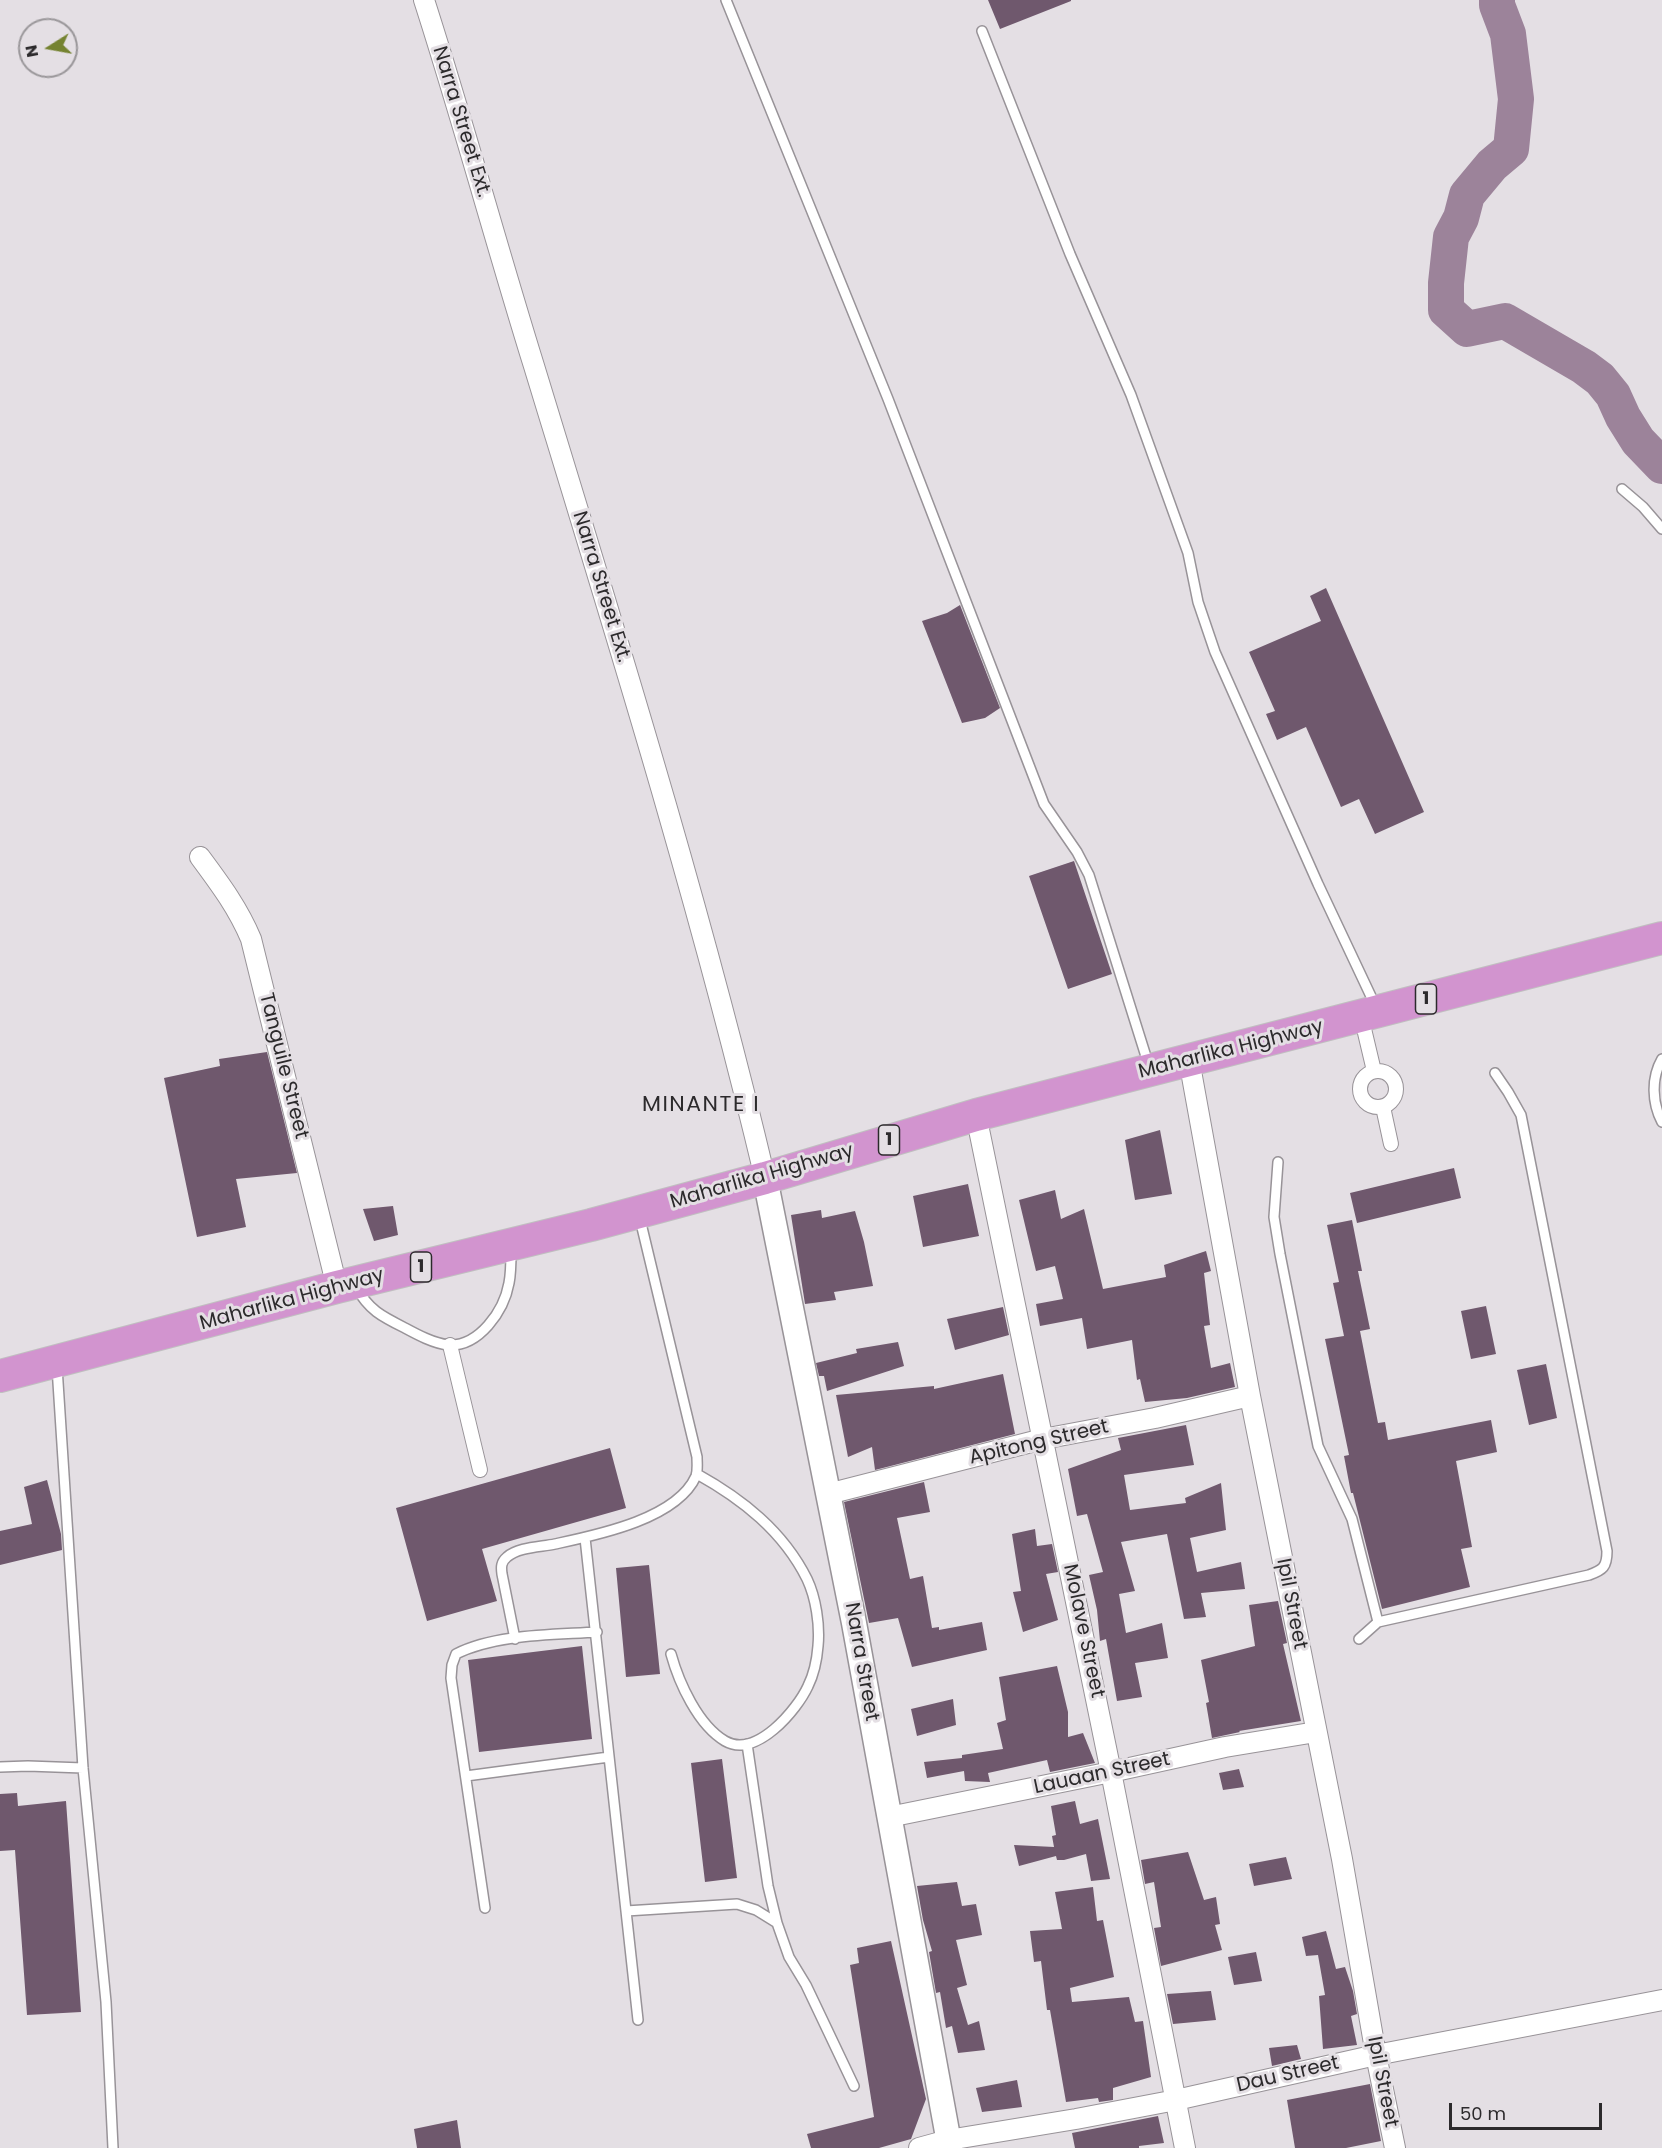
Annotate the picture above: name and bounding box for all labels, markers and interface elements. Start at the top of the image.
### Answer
north arrow [18,18,78,78]
text: N [19,43,44,59]
street label: Narra Street Ext. [427,44,495,200]
street label: Narra Street Ext. [567,509,635,665]
road number: 1 [1416,984,1436,1014]
street label: Tanguile Street [253,991,313,1141]
street label: Maharlika Highway [1136,1015,1326,1085]
district label: MINANTE I [642,1092,760,1118]
road number: 1 [878,1125,900,1155]
street label: Maharlika Highway [667,1139,857,1215]
road number: 1 [410,1252,432,1282]
street label: Maharlika Highway [197,1264,387,1336]
street label: Apitong Street [967,1415,1111,1471]
street label: Ipil Street [1270,1556,1312,1652]
street label: Molave Street [1057,1562,1109,1700]
street label: Narra Street [839,1601,883,1723]
street label: Lauaan Street [1032,1748,1172,1800]
street label: Ipil Street [1361,2034,1403,2130]
street label: Dau Street [1234,2052,1342,2098]
scale bar [1452,2091,1605,2129]
text: 50 m [1460,2101,1506,2126]

